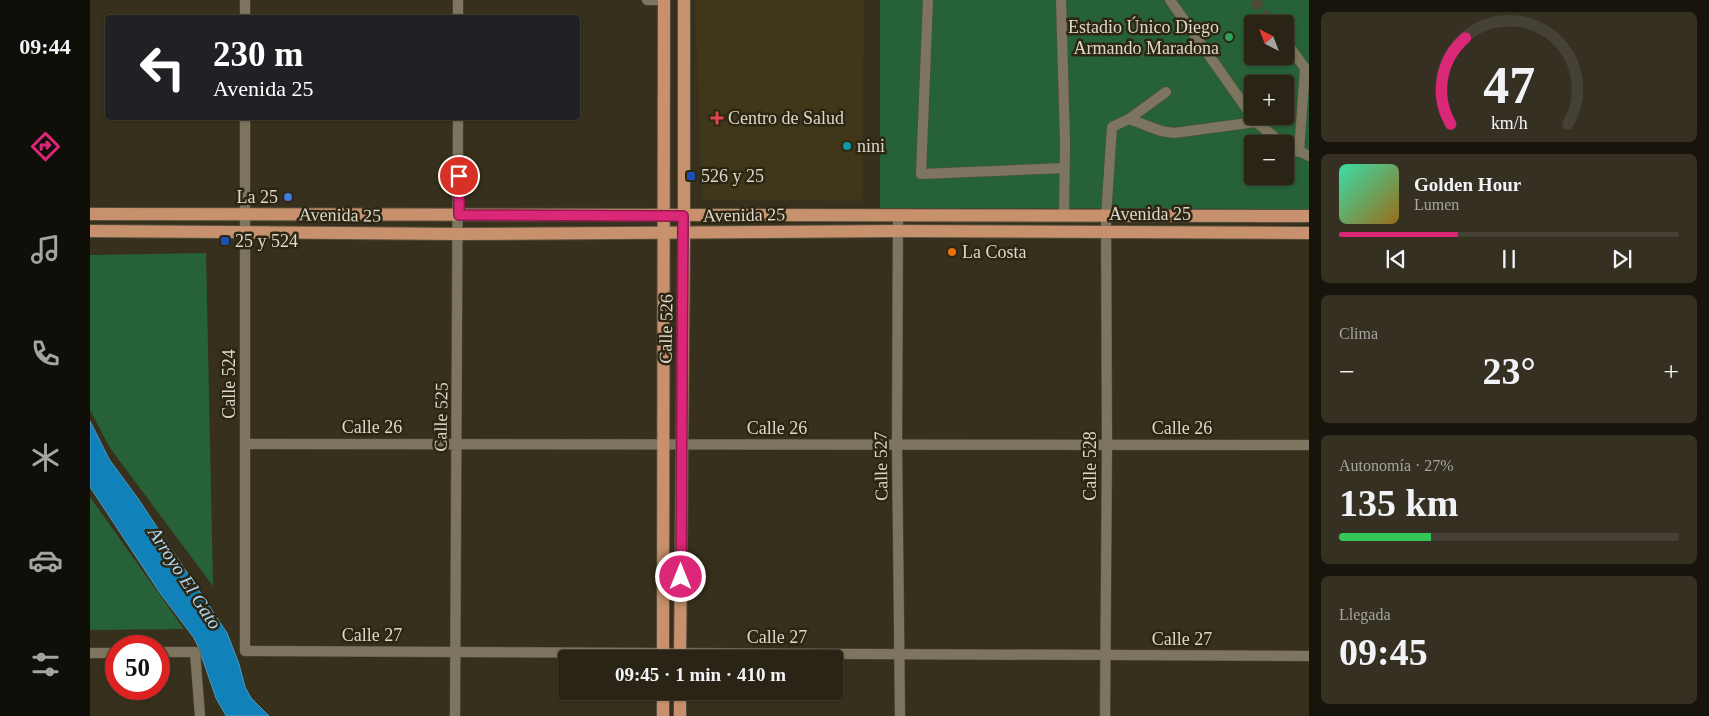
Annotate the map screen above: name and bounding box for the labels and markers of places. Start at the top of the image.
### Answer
place label: Estadio Único Diego Armando Maradona [1068,16,1219,58]
marker: Estadio Único Diego Armando Maradona [1223,31,1235,43]
place label: Centro de Salud [728,108,844,128]
marker: Centro de Salud [710,111,724,125]
place label: nini [857,136,885,156]
marker: nini [841,140,853,152]
pin [438,155,480,197]
place label: 526 y 25 [701,166,764,186]
marker: 526 y 25 [685,170,697,182]
place label: La 25 [237,187,278,207]
marker: La 25 [282,191,294,203]
place label: 25 y 524 [235,231,298,251]
marker: 25 y 524 [219,235,231,247]
place label: La Costa [962,242,1027,262]
marker: La Costa [946,246,958,258]

